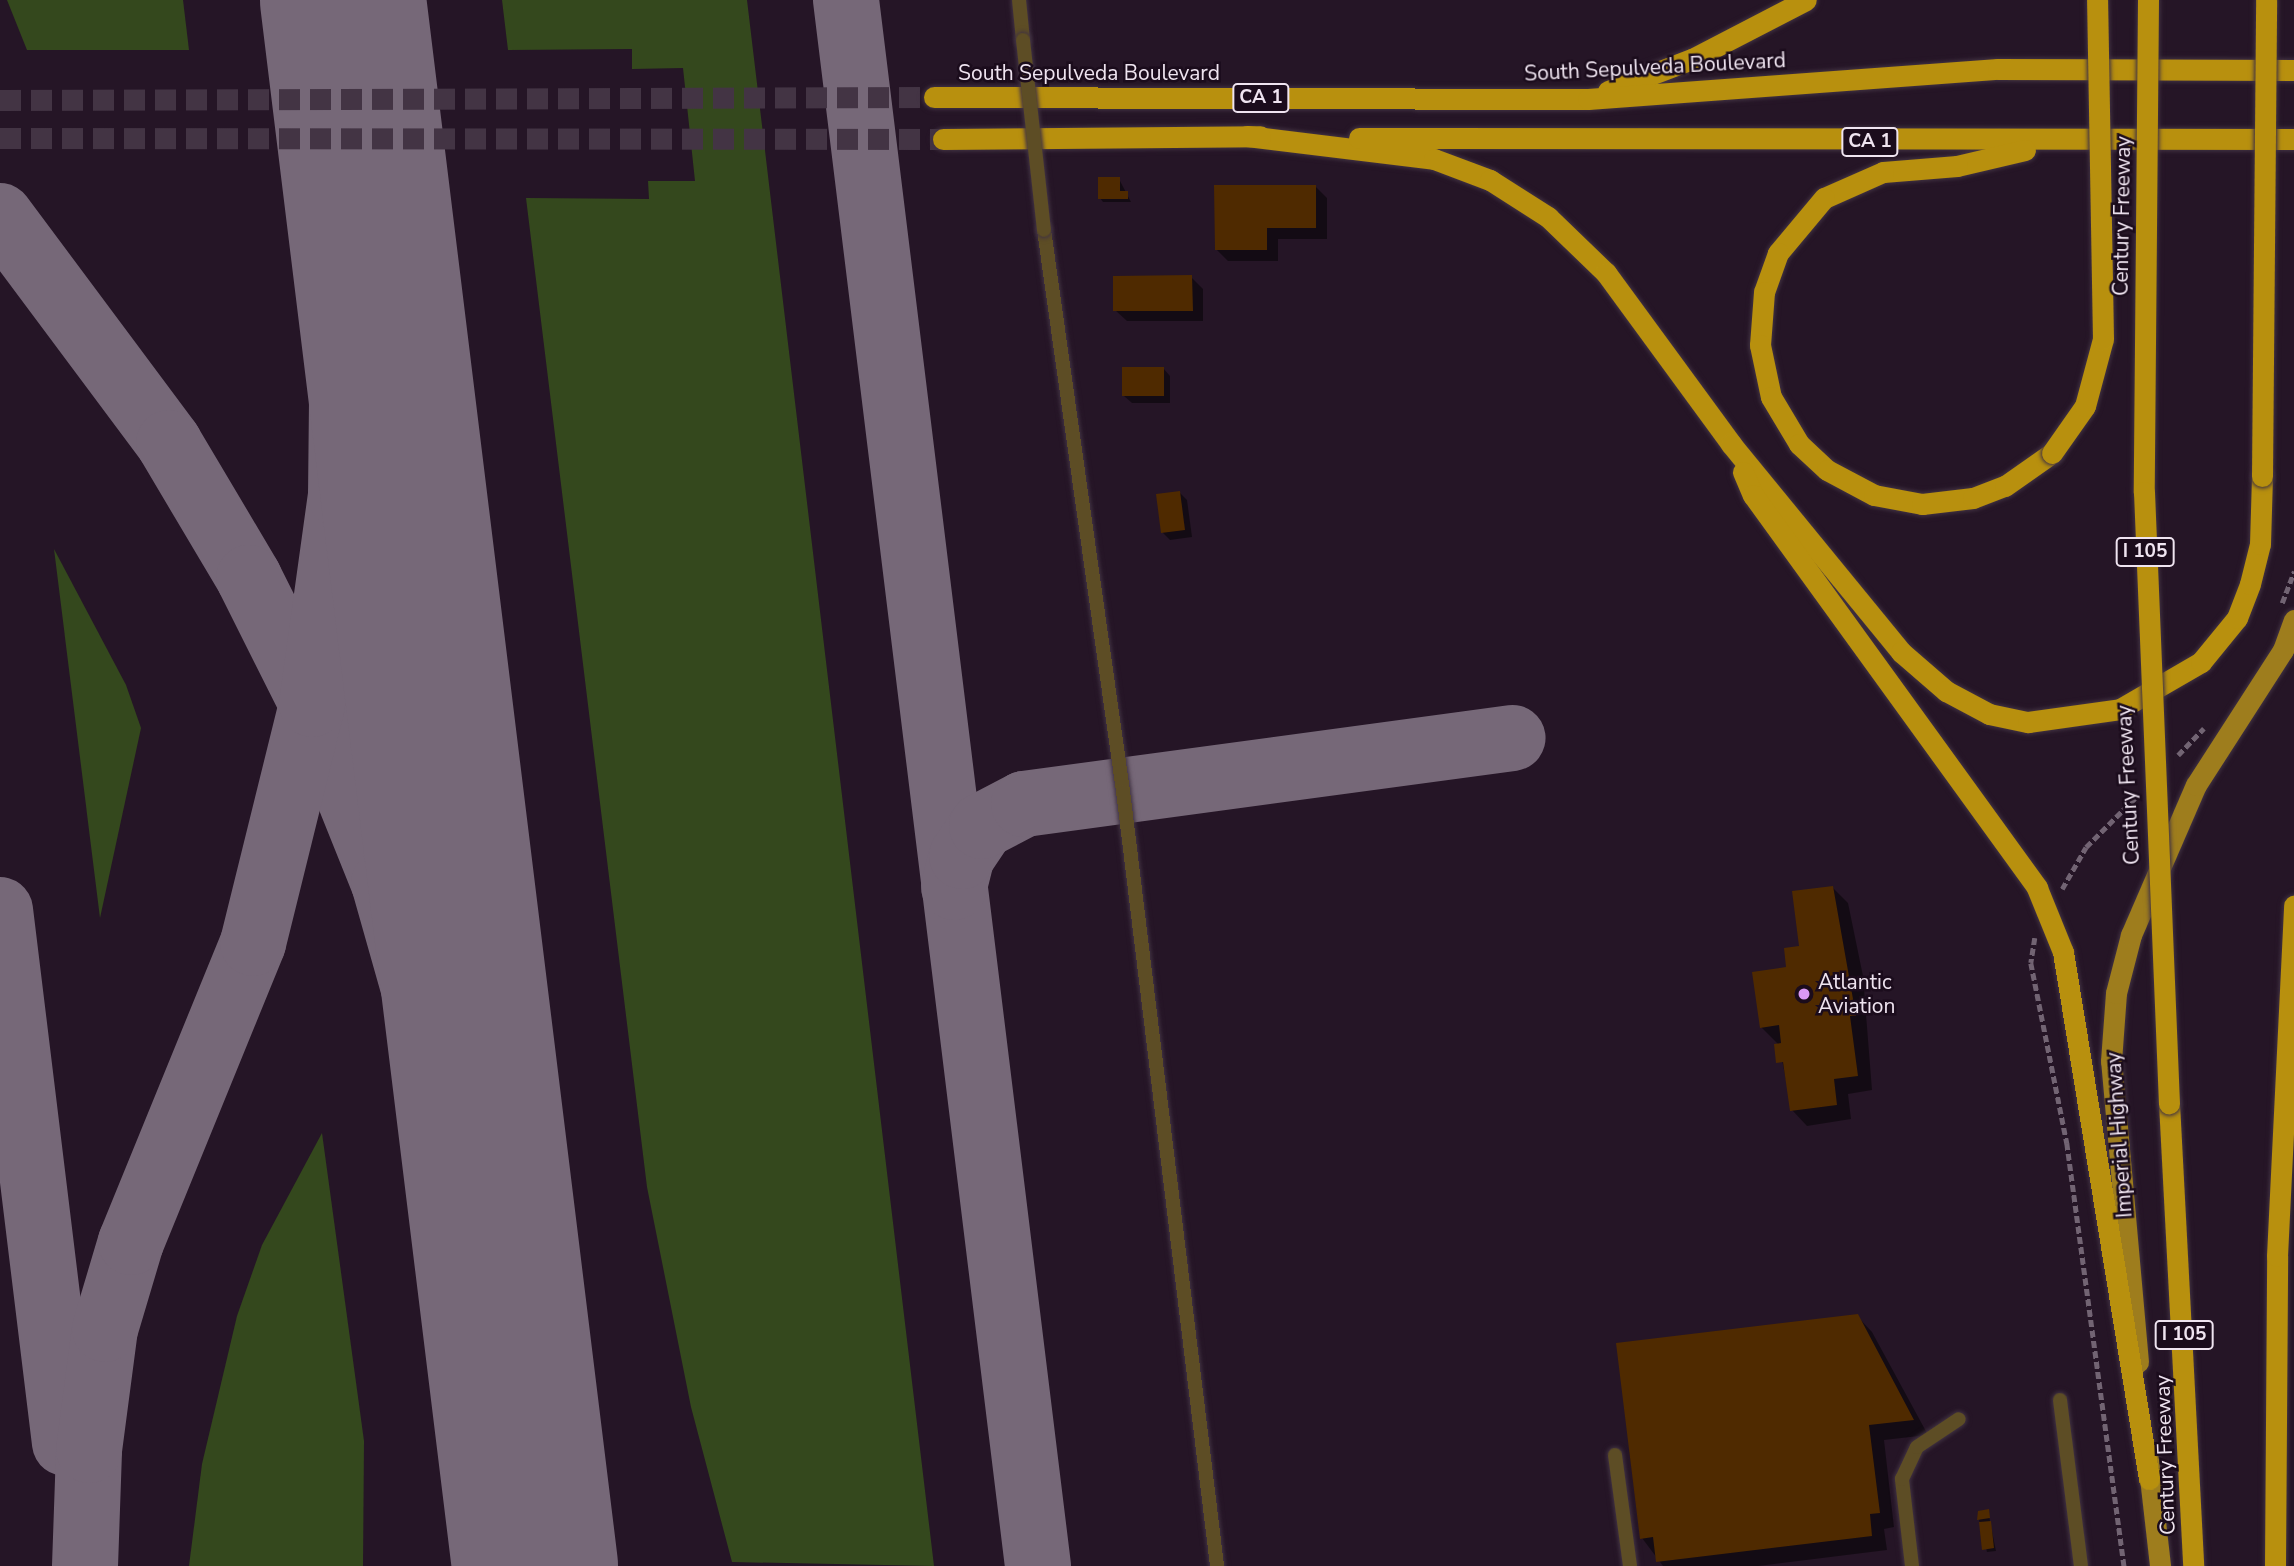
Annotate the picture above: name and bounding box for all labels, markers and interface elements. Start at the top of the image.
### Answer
street label: South Sepulveda Boulevard [1524,48,1786,86]
street label: South Sepulveda Boulevard [958,60,1220,86]
road number: CA 1 [1231,82,1291,114]
road number: CA 1 [1840,126,1900,158]
street label: Century Freeway [2108,136,2136,296]
road number: I 105 [2115,537,2175,568]
street label: Century Freeway [2111,704,2145,866]
place label: Atlantic Aviation [1818,969,1895,1019]
marker: Atlantic Aviation [1796,986,1812,1002]
street label: Imperial Highway [2101,1051,2137,1219]
road number: I 105 [2154,1320,2214,1350]
street label: Century Freeway [2150,1375,2180,1535]

